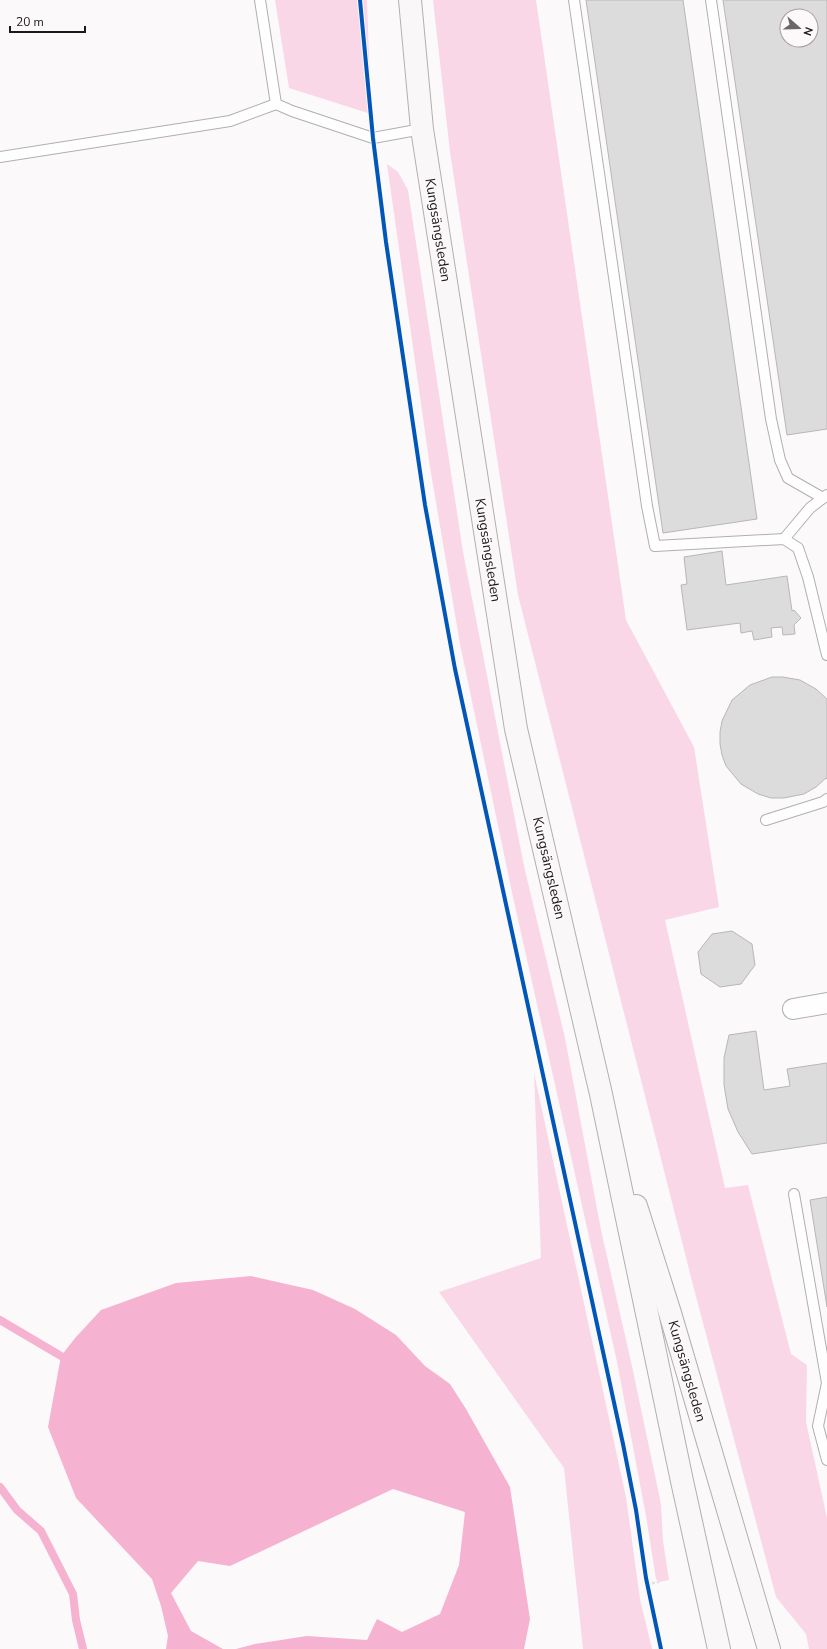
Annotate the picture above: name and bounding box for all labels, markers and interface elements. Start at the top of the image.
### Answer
scale bar [10,8,85,34]
north arrow [779,8,819,48]
text: 20 m [16,14,44,30]
text: N [799,25,816,38]
street label: Kungsängsleden [420,177,456,283]
street label: Kungsängsleden [470,497,506,603]
street label: Kungsängsleden [528,815,570,921]
street label: Kungsängsleden [663,1318,711,1424]

